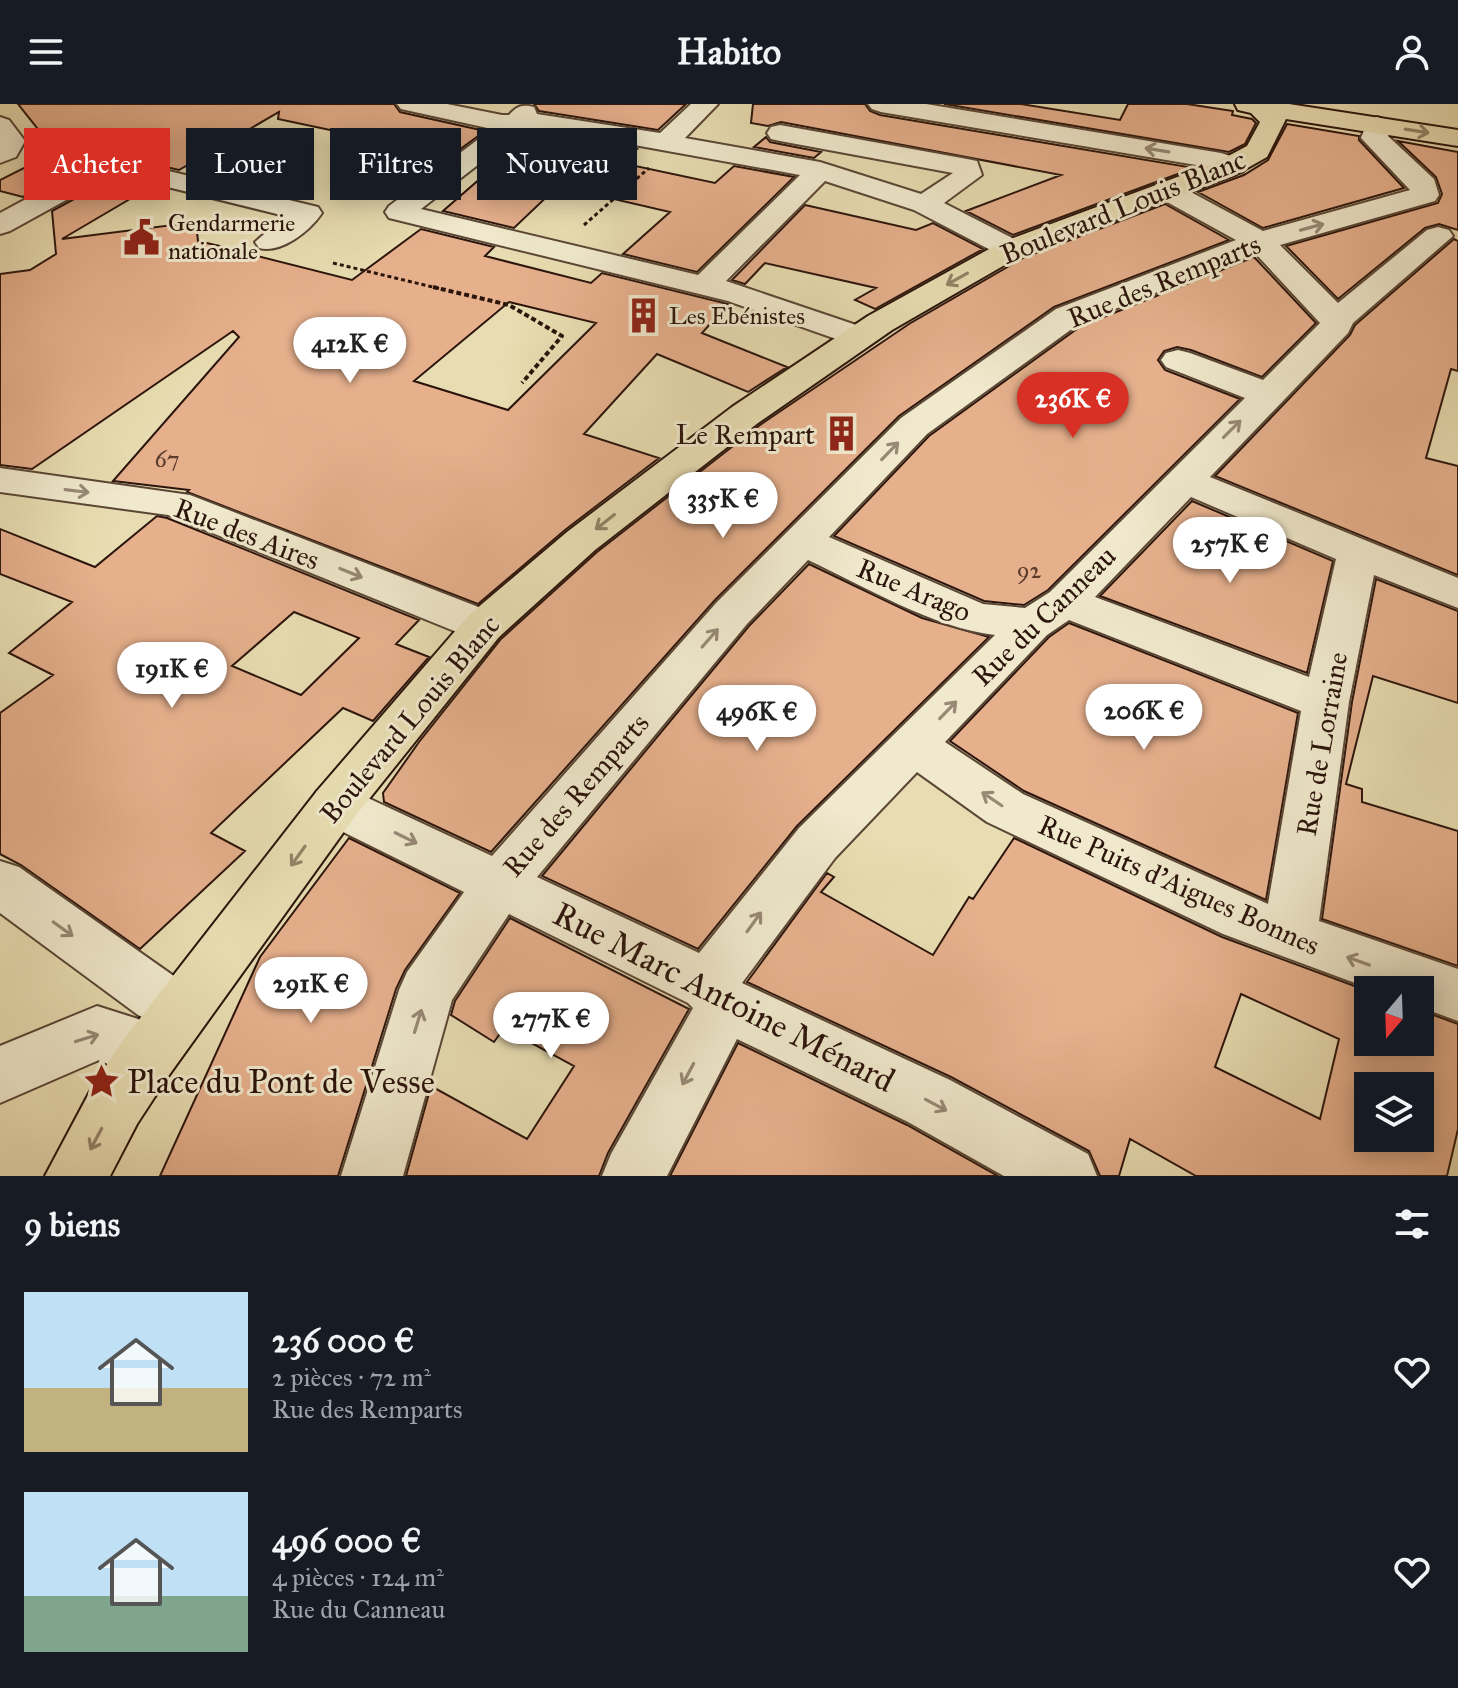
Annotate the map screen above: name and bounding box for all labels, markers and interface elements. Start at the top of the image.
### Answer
icon: menu [24,30,68,74]
text: Habito [677,30,781,74]
icon: person [1390,30,1434,74]
one-way arrow [1404,124,1429,139]
chip: Acheter [24,128,170,200]
chip: Louer [186,128,314,200]
chip: Filtres [330,128,461,200]
chip: Nouveau [477,128,637,200]
street label: Boulevard Louis Blanc [995,142,1251,272]
one-way arrow [1145,142,1170,157]
place label: Gendarmerie nationale [168,208,295,266]
public building icon: Gendarmerie nationale [123,218,161,256]
one-way arrow [1299,218,1325,233]
street label: Rue des Remparts [1062,226,1266,336]
one-way arrow [946,271,969,287]
building icon: Les Ebénistes [624,297,662,335]
place label: Les Ebénistes [669,301,805,331]
pin: 412K € [285,317,415,385]
text: 412K € [311,327,389,359]
pin: 236K € [1008,372,1138,440]
text: 236K € [1035,382,1111,414]
building icon: Le Rempart [822,415,860,453]
place label: Le Rempart [676,417,815,452]
one-way arrow [1222,420,1241,439]
one-way arrow [880,442,899,461]
house number: 67 [154,444,180,474]
pin: 335K € [658,472,788,540]
text: 335K € [687,482,759,514]
one-way arrow [64,484,89,499]
street label: Rue des Aires [169,490,325,578]
one-way arrow [595,514,616,531]
pin: 257K € [1165,517,1295,585]
text: 257K € [1191,527,1269,559]
street label: Rue du Canneau [965,539,1123,693]
street label: Rue Arago [852,550,976,630]
house number: 92 [1017,555,1042,585]
one-way arrow [338,567,363,582]
street label: Boulevard Louis Blanc [313,608,507,830]
one-way arrow [701,629,719,649]
pin: 191K € [107,642,237,710]
street label: Rue de Lorraine [1289,649,1355,839]
text: 191K € [135,652,209,684]
pin: 206K € [1079,684,1209,752]
pin: 496K € [692,685,822,753]
text: 206K € [1103,694,1185,726]
text: 496K € [716,695,798,727]
one-way arrow [938,701,957,720]
street label: Rue des Remparts [495,706,657,884]
one-way arrow [982,791,1004,807]
street label: Rue Puits d'Aigues Bonnes [1033,807,1325,963]
one-way arrow [394,831,418,846]
one-way arrow [289,845,306,866]
street label: Rue Marc Antoine Ménard [546,893,902,1101]
one-way arrow [745,912,762,933]
one-way arrow [52,920,74,937]
one-way arrow [1346,953,1370,967]
pin: 291K € [246,957,376,1025]
text: 291K € [273,967,349,999]
north arrow [1354,976,1434,1056]
map controls [1354,976,1434,1152]
pin: 277K € [486,992,616,1060]
text: 277K € [511,1002,591,1034]
one-way arrow [411,1008,426,1034]
one-way arrow [74,1030,100,1045]
place label: Place du Pont de Vesse [127,1061,435,1102]
place icon: Place du Pont de Vesse [82,1062,120,1100]
one-way arrow [680,1062,696,1085]
button: layers [1354,1072,1434,1152]
one-way arrow [924,1098,948,1113]
one-way arrow [88,1126,104,1150]
icon: filters [1390,1202,1434,1246]
text: 9 biens [24,1204,120,1245]
text: 236 000 € [272,1320,414,1361]
icon: home [88,1324,184,1420]
icon: heart [1390,1350,1434,1394]
text: 2 pièces · 72 m² [272,1361,431,1393]
text: Rue des Remparts [272,1393,463,1425]
text: 496 000 € [272,1520,421,1561]
icon: home [88,1524,184,1620]
icon: heart [1390,1550,1434,1594]
text: 4 pièces · 124 m² [272,1561,444,1593]
text: Rue du Canneau [272,1593,445,1625]

